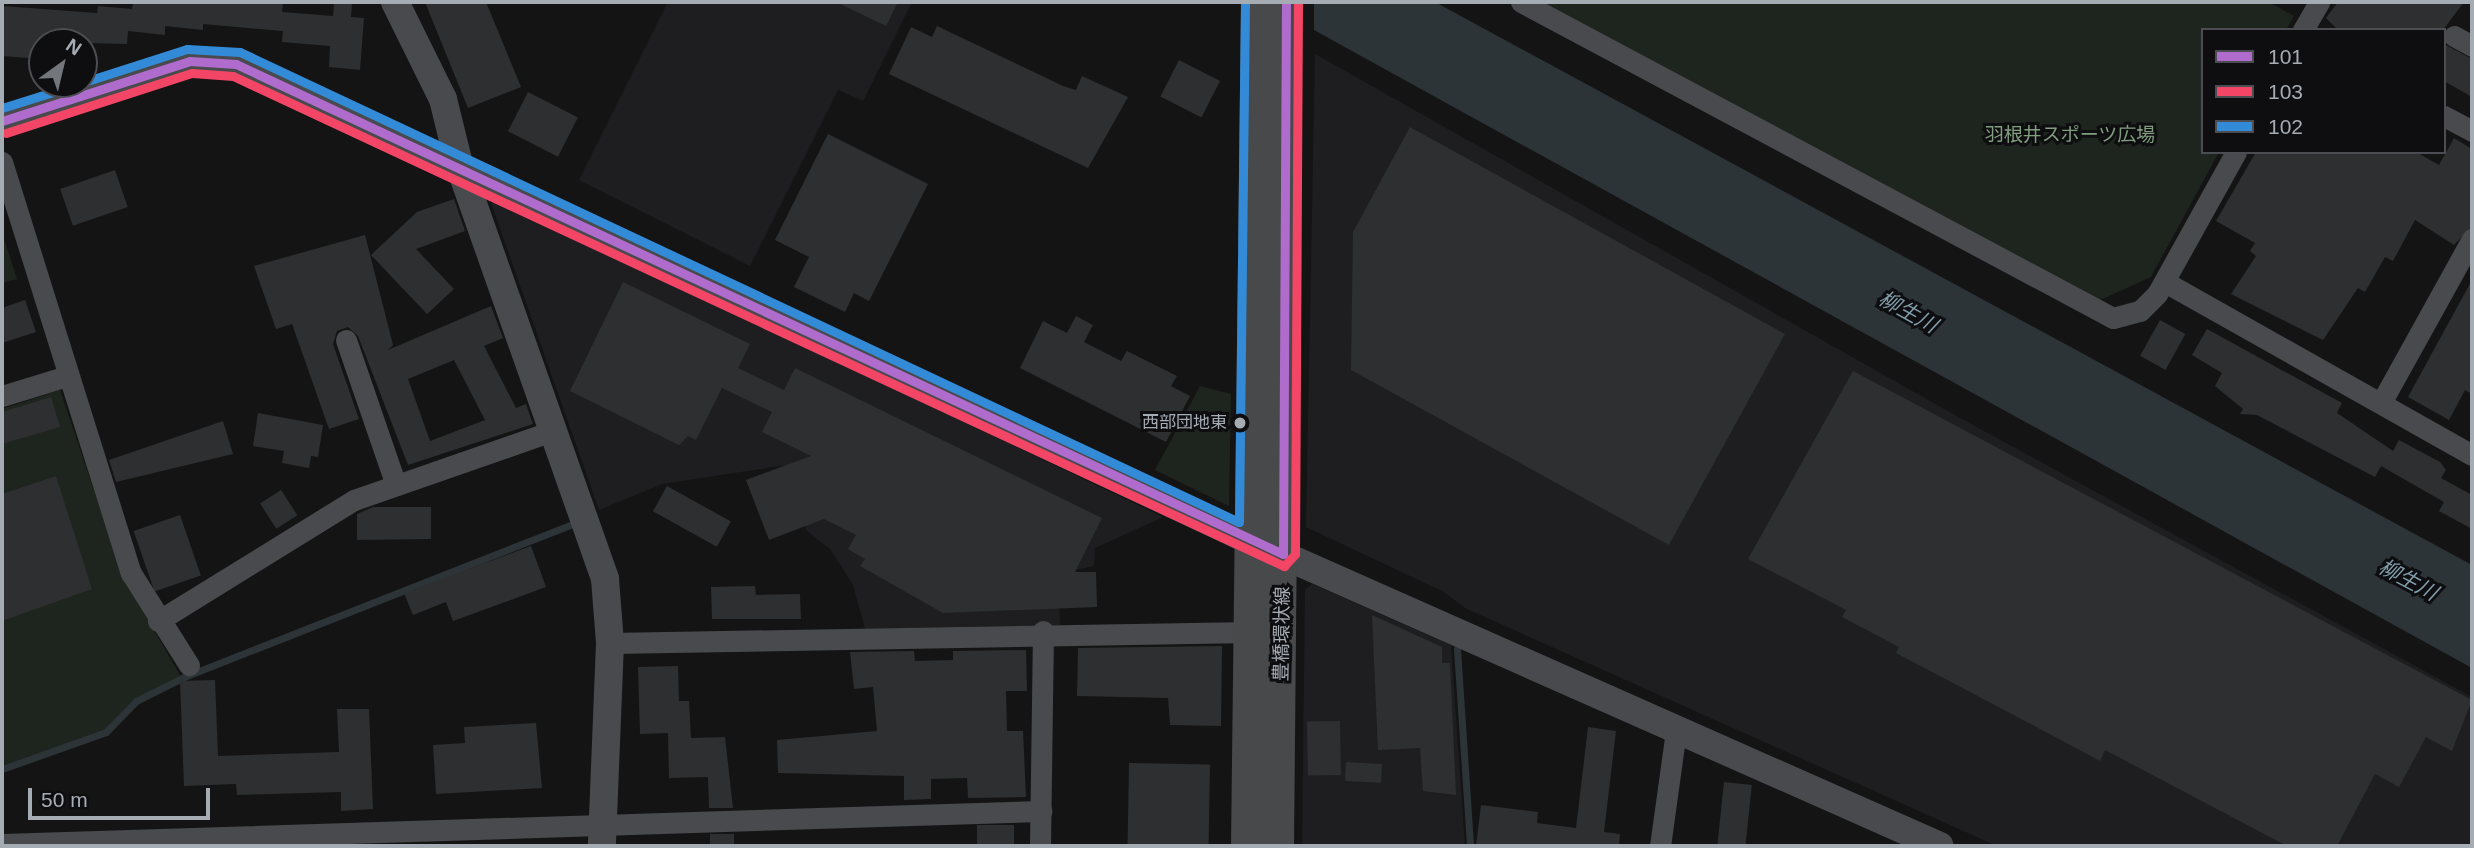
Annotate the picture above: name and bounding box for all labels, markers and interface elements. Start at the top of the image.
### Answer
north arrow [28,28,98,98]
legend [2201,28,2446,154]
text: N [62,34,85,59]
text: 101 [2268,45,2303,68]
text: 103 [2268,80,2303,103]
text: 102 [2268,115,2303,138]
park label: 羽根井スポーツ広場 [1985,124,2155,146]
water label: 柳生川 [1874,286,1942,338]
place label: 西部団地東 [1142,413,1227,433]
marker: 西部団地東 [1233,416,1247,430]
water label: 柳生川 [2374,554,2442,606]
street label: 豊橋環状線 [1270,586,1294,682]
scale bar [32,774,214,818]
text: 50 m [41,788,88,811]

